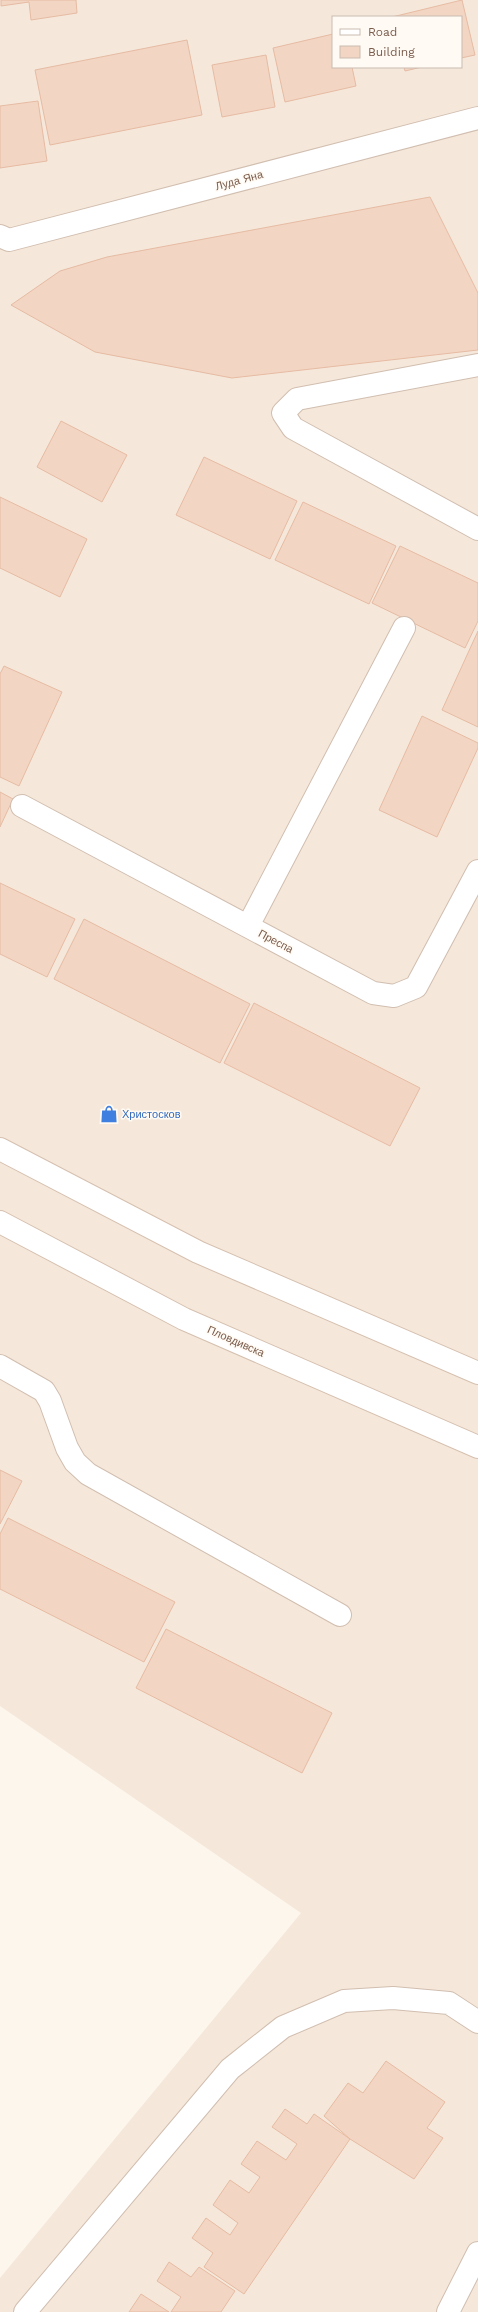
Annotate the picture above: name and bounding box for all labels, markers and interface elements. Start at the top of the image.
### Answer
legend [332,16,462,68]
text: Road [368,25,397,39]
text: Building [368,45,415,59]
street label: Луда Яна [214,168,265,193]
street label: Преспа [256,927,296,956]
shop icon: Христосков [99,1104,119,1124]
place label: Христосков [122,1108,181,1121]
street label: Пловдивска [205,1323,267,1360]

